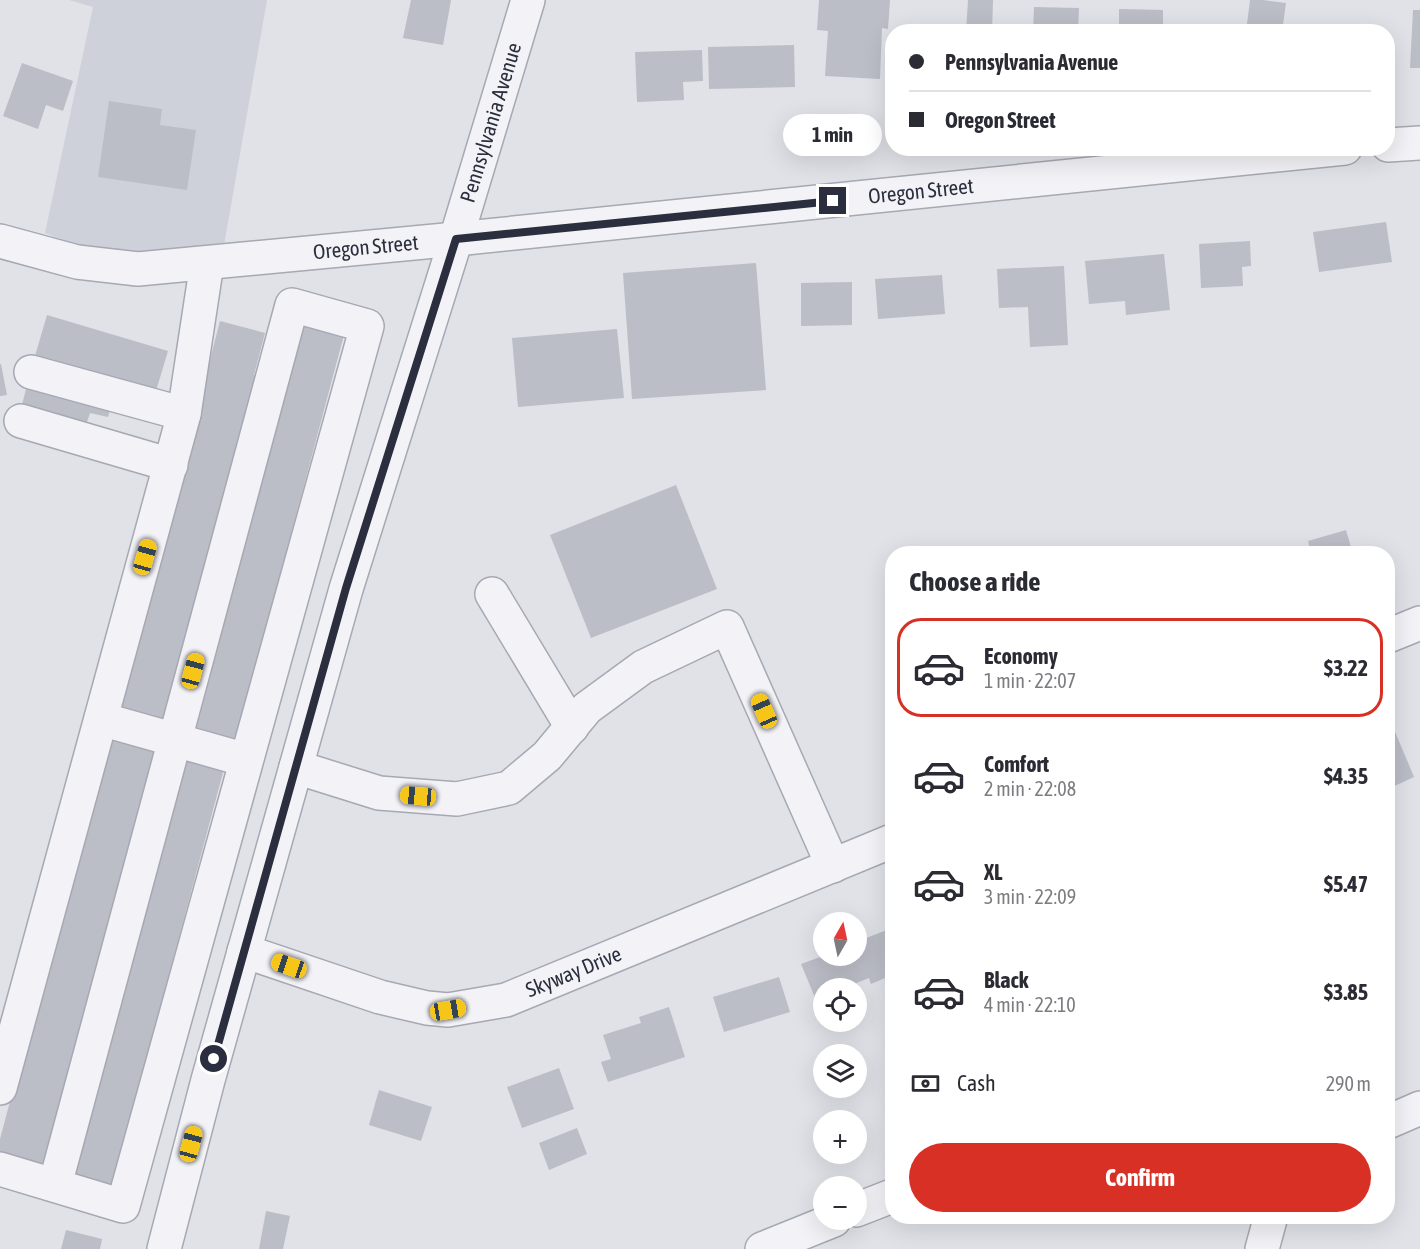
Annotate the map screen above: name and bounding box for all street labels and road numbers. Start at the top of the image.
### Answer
street label: Pennsylvania Avenue [455,40,525,205]
street label: Oregon Street [867,173,975,208]
street label: Oregon Street [312,230,419,263]
street label: Skyway Drive [522,941,625,1002]

